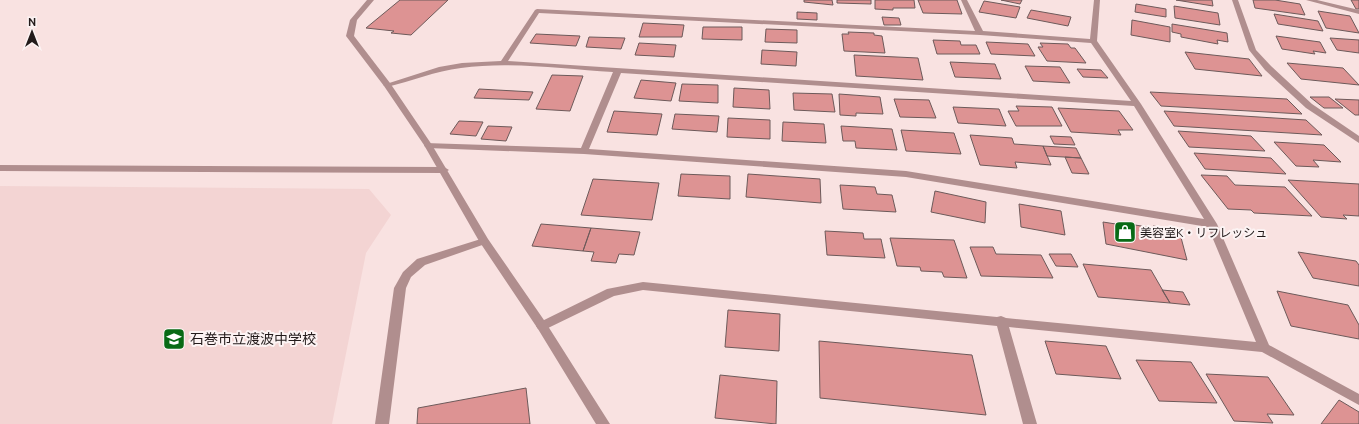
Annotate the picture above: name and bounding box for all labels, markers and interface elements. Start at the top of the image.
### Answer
north arrow [12,12,52,52]
text: N [28,16,36,28]
shop icon: 美容室K・リフレッシュ [1112,219,1138,245]
place label: 美容室K・リフレッシュ [1140,226,1267,239]
school or university icon: 石巻市立渡波中学校 [161,326,187,352]
place label: 石巻市立渡波中学校 [190,331,316,347]

